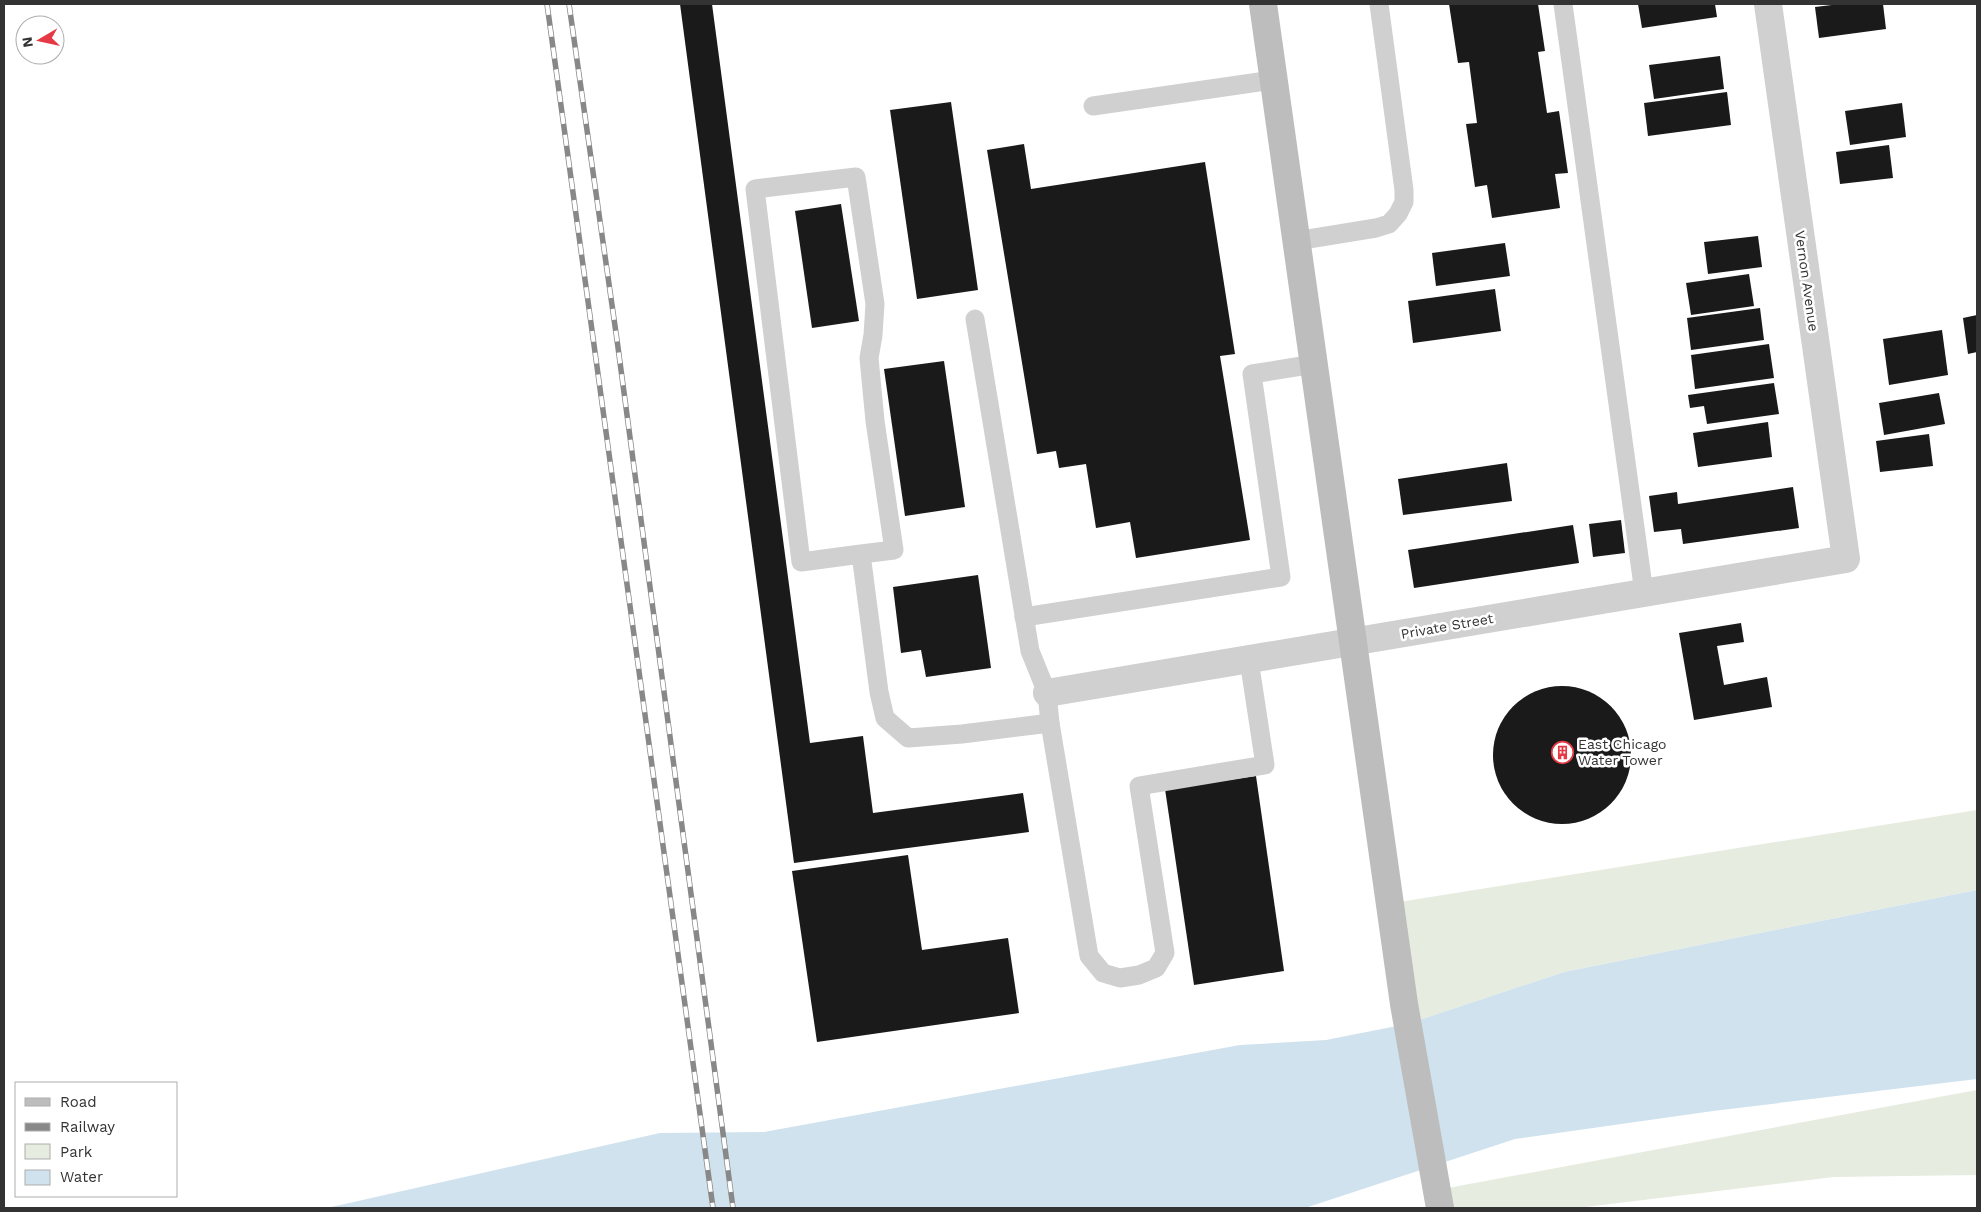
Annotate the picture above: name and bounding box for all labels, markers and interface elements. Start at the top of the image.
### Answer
north arrow [15,15,65,65]
text: N [18,36,36,48]
street label: Vernon Avenue [1792,230,1822,332]
street label: Private Street [1400,610,1495,642]
place label: East Chicago Water Tower [1578,736,1666,768]
building icon: East Chicago Water Tower [1550,740,1574,764]
legend [15,1082,178,1197]
text: Road [60,1093,97,1111]
text: Railway [60,1118,115,1136]
text: Park [60,1143,93,1161]
text: Water [60,1168,103,1186]

